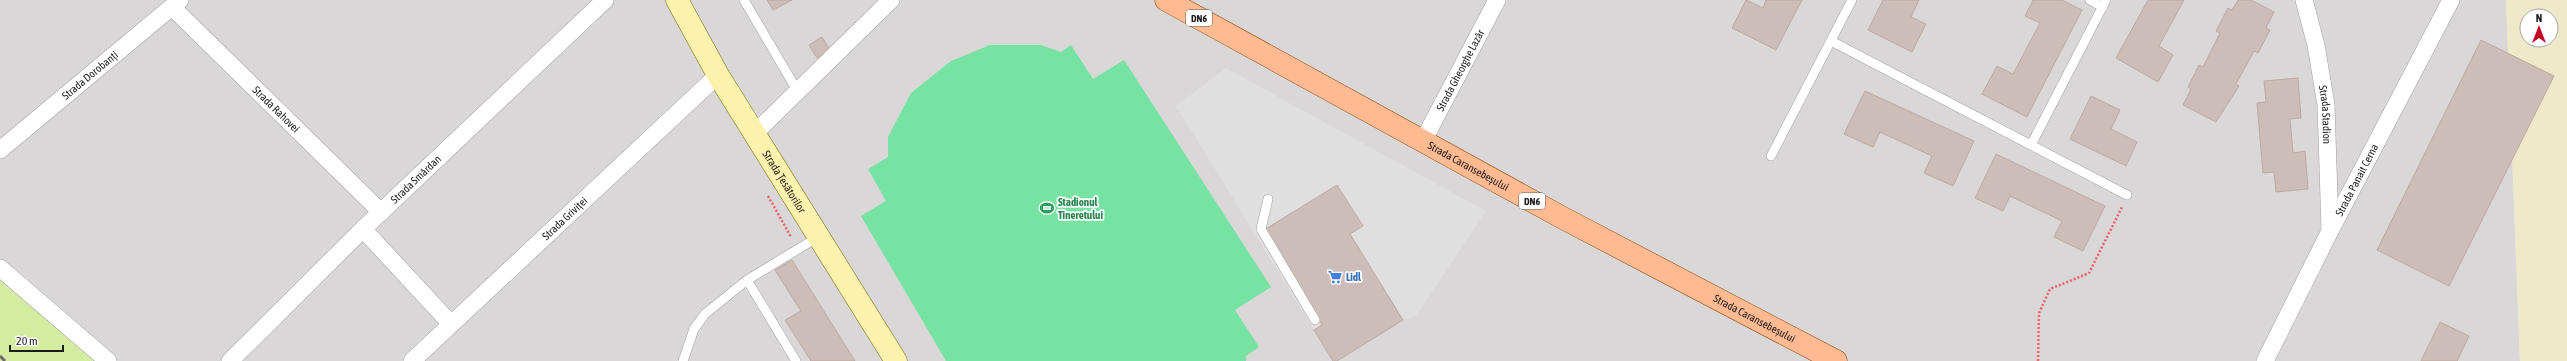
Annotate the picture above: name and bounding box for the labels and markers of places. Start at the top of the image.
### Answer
place label: Stadionul Tineretului [1058,196,1103,221]
sports icon: Stadionul Tineretului [1039,200,1055,216]
supermarket icon: Lidl [1327,269,1343,285]
place label: Lidl [1346,271,1362,283]

